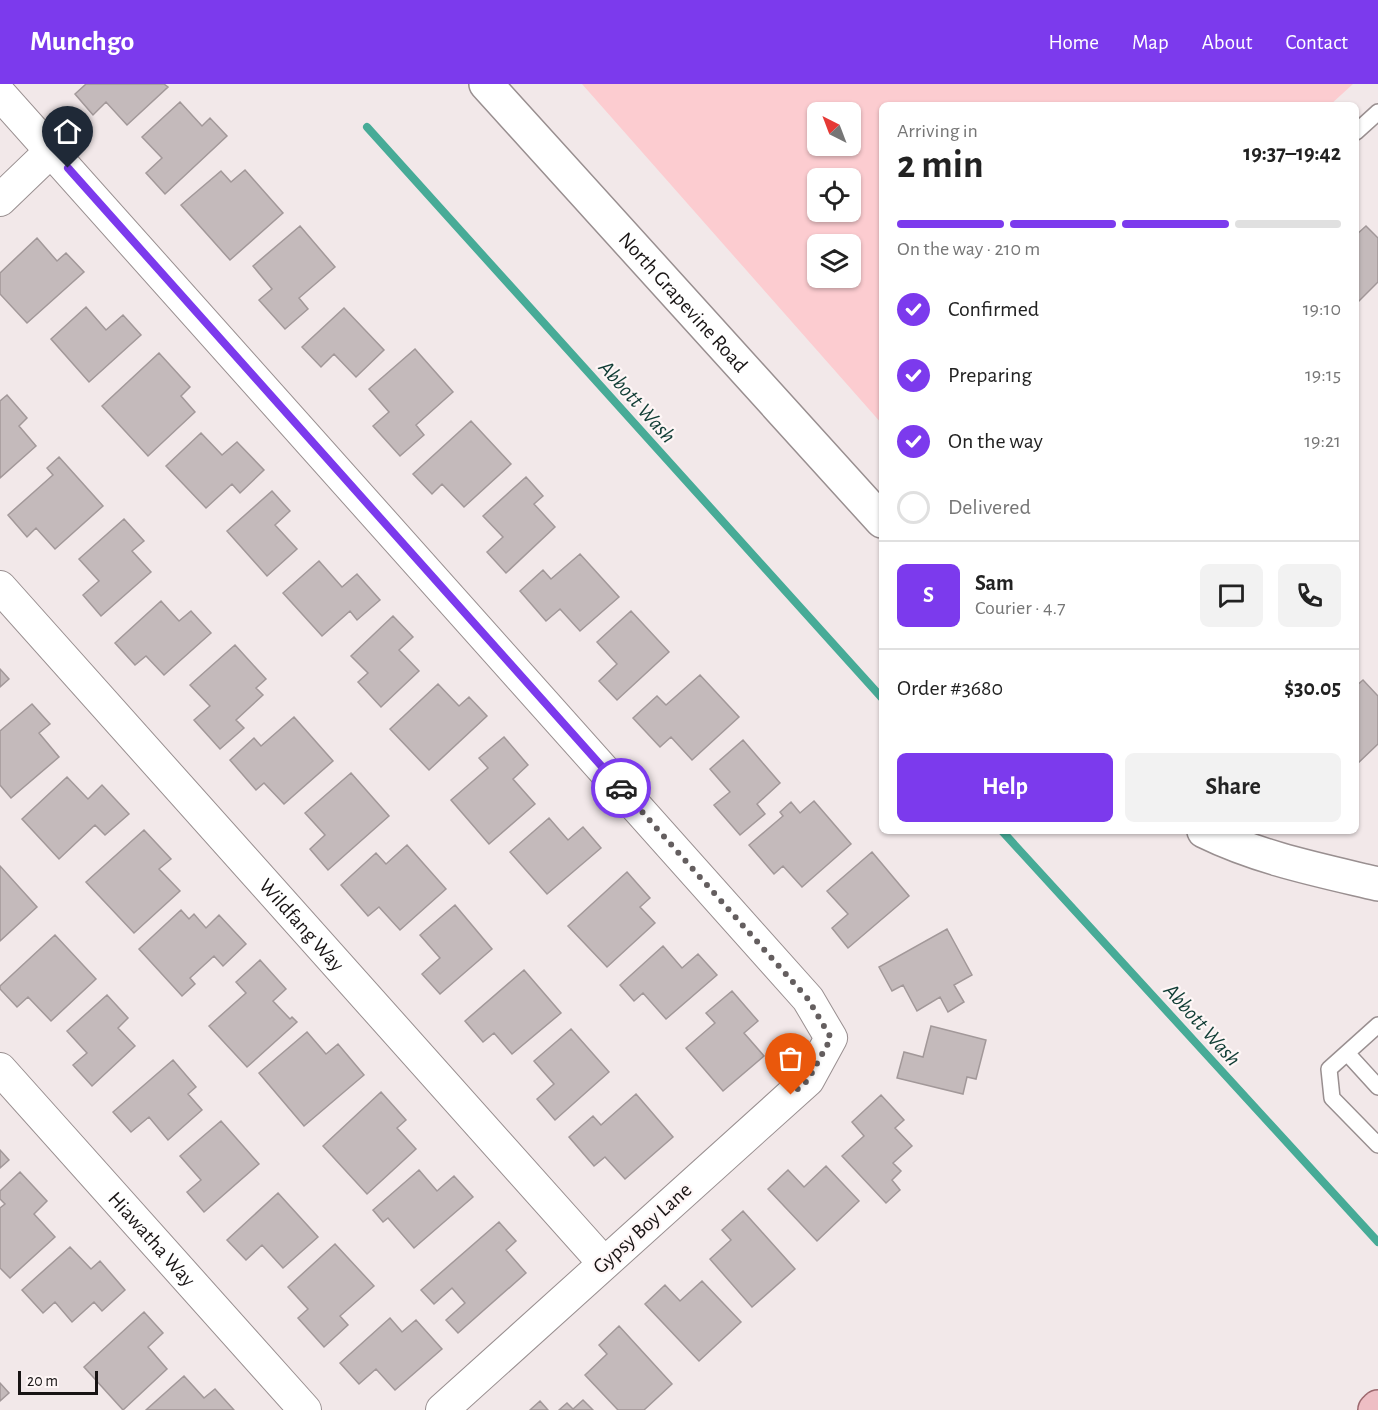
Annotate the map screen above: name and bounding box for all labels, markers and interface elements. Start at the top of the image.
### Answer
text: Munchgo [30,28,134,56]
text: Home [1048,32,1099,53]
text: Map [1132,32,1169,53]
text: About [1202,32,1252,53]
text: Contact [1285,32,1348,53]
north arrow [807,102,861,156]
map controls [807,102,861,288]
pin [42,106,93,168]
icon: home [51,115,84,148]
text: Arriving in [897,121,978,141]
text: 19:37–19:42 [1243,142,1341,164]
text: 2 min [897,146,984,185]
button: locate [807,168,861,222]
street label: North Grapevine Road [615,228,752,376]
button: layers [807,234,861,288]
text: On the way · 210 m [897,239,1040,259]
icon: check [897,293,930,326]
text: Confirmed [948,298,1039,320]
text: 19:10 [1303,299,1341,319]
water label: Abbott Wash [594,356,680,447]
icon: check [897,359,930,392]
text: Preparing [948,364,1032,386]
text: 19:15 [1305,365,1341,385]
icon: check [897,425,930,458]
text: On the way [948,430,1043,452]
text: 19:21 [1304,431,1341,451]
text: Delivered [948,496,1031,518]
button: chat [1200,564,1263,627]
button: phone [1278,564,1341,627]
text: Sam [975,572,1014,594]
text: S [923,584,934,606]
text: Courier · 4.7 [975,598,1066,618]
text: Order #3680 [897,677,1003,699]
text: $30.05 [1284,677,1341,699]
button: Help [897,753,1113,822]
button: Share [1125,753,1341,822]
courier [591,758,651,818]
icon: car [605,772,638,805]
street label: Wildfang Way [255,875,348,975]
water label: Abbott Wash [1159,979,1245,1070]
pin [765,1033,816,1095]
icon: bag [774,1042,807,1075]
street label: Gypsy Boy Lane [589,1179,696,1278]
street label: Hiawatha Way [104,1188,199,1291]
scale bar [18,1368,98,1396]
text: 20 m [27,1373,58,1389]

